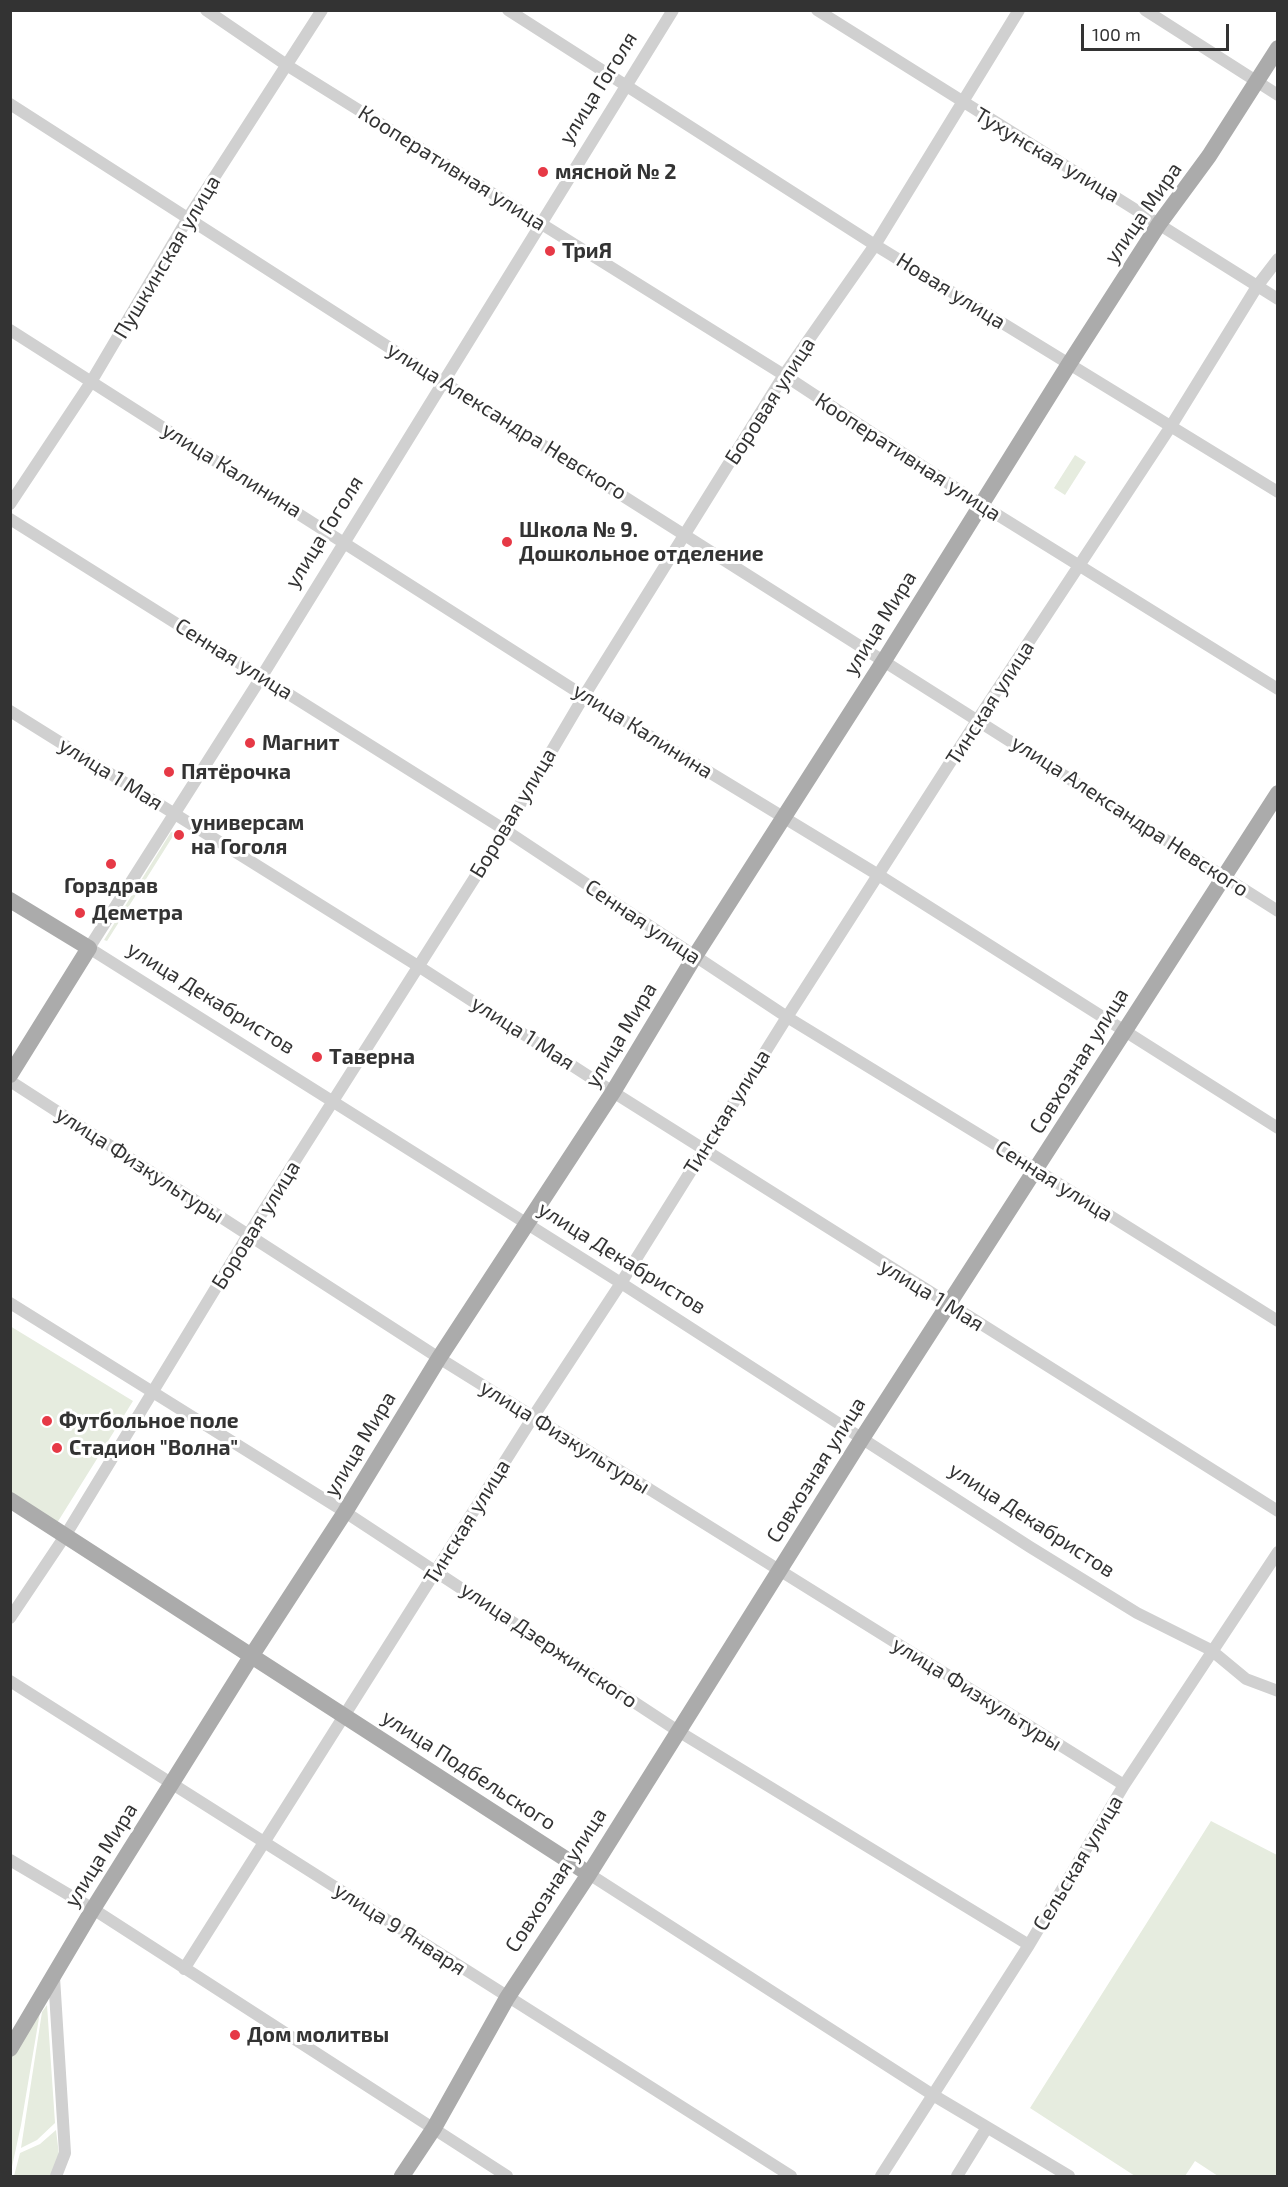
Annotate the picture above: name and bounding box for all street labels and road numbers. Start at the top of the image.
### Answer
street label: улица Гоголя [554,27,642,149]
street label: Кооперативная улица [354,100,550,236]
street label: Тухунская улица [970,102,1124,208]
street label: улица Мира [1099,157,1187,269]
street label: Пушкинская улица [108,171,226,343]
street label: Новая улица [892,247,1010,335]
street label: Боровая улица [719,333,821,469]
street label: улица Александра Невского [383,337,631,505]
street label: Кооперативная улица [810,387,1006,527]
street label: улица Калинина [157,417,307,523]
street label: улица Гоголя [280,471,368,593]
street label: улица Мира [838,566,922,680]
street label: Сенная улица [171,613,297,705]
street label: Тинская улица [941,636,1039,770]
street label: улица Калинина [568,678,718,784]
street label: улица Александра Невского [1007,730,1253,902]
street label: улица 1 Мая [54,732,168,816]
street label: Боровая улица [464,744,562,882]
street label: Сенная улица [580,874,706,970]
street label: улица Декабристов [123,936,299,1060]
street label: улица Мира [580,978,662,1092]
street label: Совхозная улица [1024,983,1134,1139]
street label: улица 1 Мая [467,990,579,1076]
street label: Тинская улица [678,1045,776,1179]
street label: улица Физкультуры [51,1101,229,1229]
street label: Сенная улица [991,1135,1117,1227]
street label: Боровая улица [206,1156,306,1294]
street label: улица Декабристов [534,1196,710,1320]
street label: улица 1 Мая [875,1253,989,1337]
street label: улица Физкультуры [476,1375,654,1499]
street label: улица Мира [319,1387,401,1501]
street label: Совхозная улица [761,1392,871,1548]
street label: Тинская улица [418,1455,516,1589]
street label: улица Декабристов [944,1457,1120,1583]
street label: улица Дзержинского [456,1576,642,1714]
street label: улица Физкультуры [888,1632,1066,1756]
street label: улица Подбельского [377,1704,561,1836]
street label: Сельская улица [1028,1791,1128,1935]
street label: улица Мира [59,1798,143,1912]
street label: Совхозная улица [500,1803,612,1957]
street label: улица 9 Января [329,1877,471,1981]

